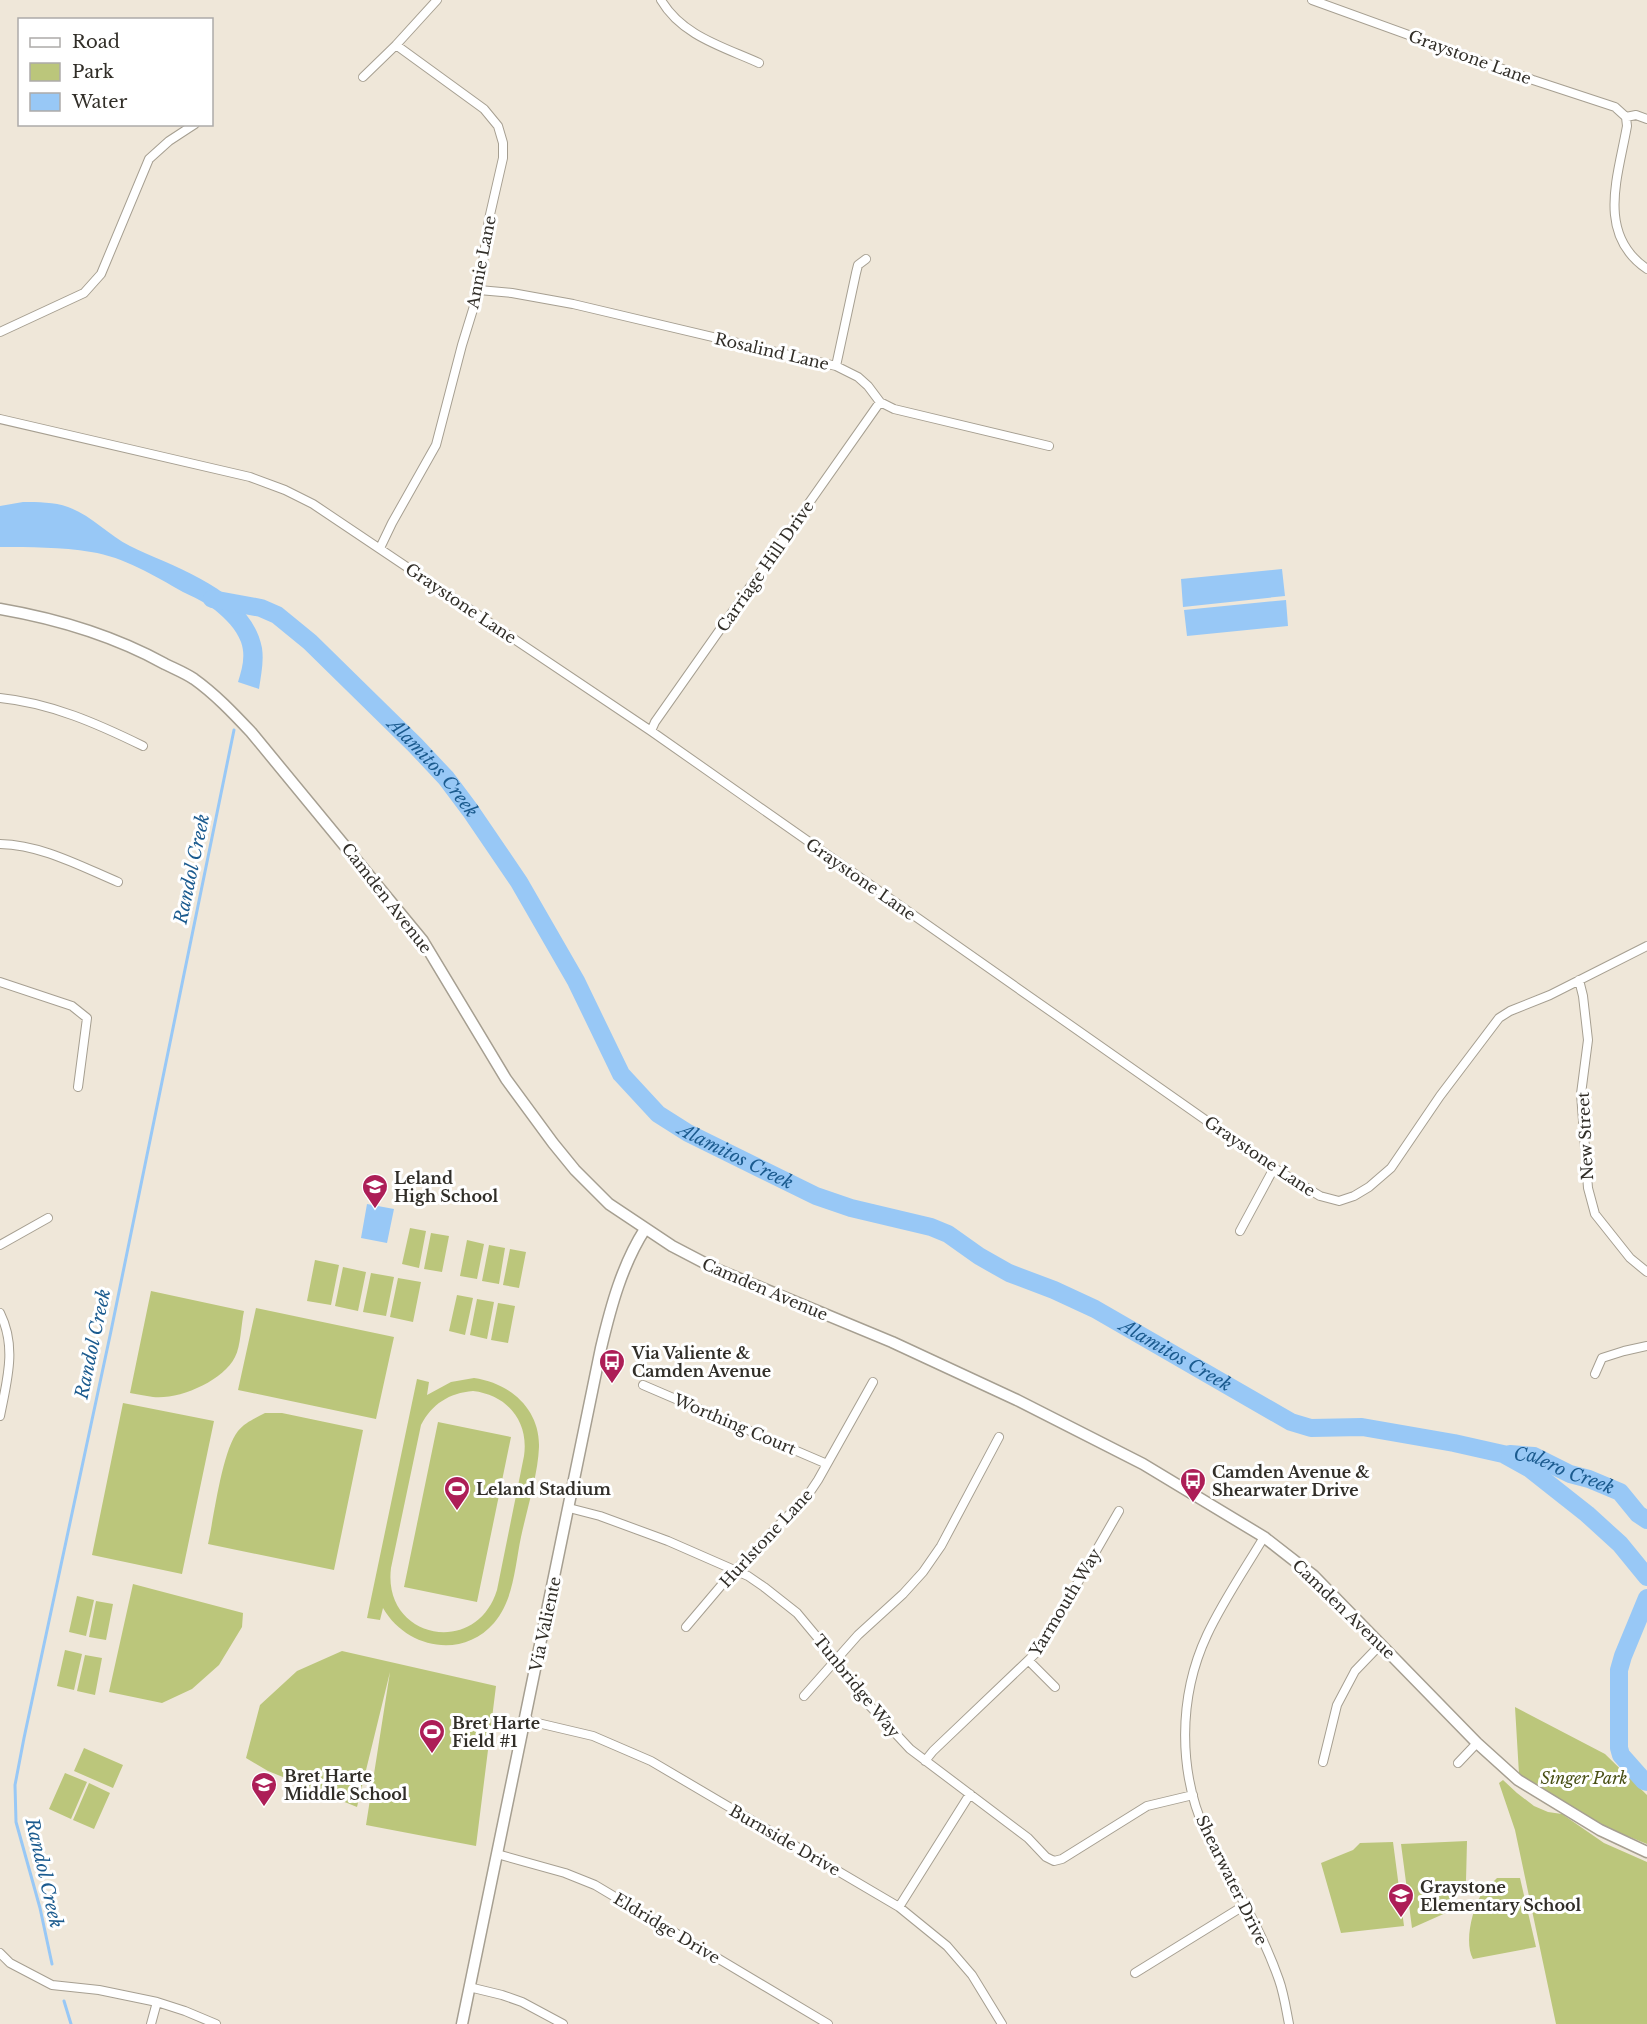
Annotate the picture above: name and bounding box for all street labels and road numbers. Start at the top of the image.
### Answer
street label: Graystone Lane [1406,25,1534,89]
street label: Annie Lane [462,214,500,311]
street label: Rosalind Lane [713,328,831,374]
street label: Carriage Hill Drive [712,497,818,635]
street label: Graystone Lane [402,559,520,647]
street label: Graystone Lane [802,834,920,924]
street label: Camden Avenue [338,839,436,957]
street label: New Street [1573,1091,1597,1181]
street label: Graystone Lane [1201,1112,1319,1200]
street label: Camden Avenue [699,1253,831,1325]
street label: Worthing Court [670,1389,799,1459]
street label: Hurlstone Lane [715,1485,817,1591]
street label: Yarmouth Way [1024,1544,1105,1660]
street label: Camden Avenue [1289,1555,1399,1663]
street label: Via Valiente [525,1575,565,1674]
street label: Tunbridge Way [809,1630,905,1742]
street label: Burnside Drive [726,1800,844,1880]
street label: Shearwater Drive [1192,1812,1272,1948]
street label: Eldridge Drive [610,1888,724,1968]

